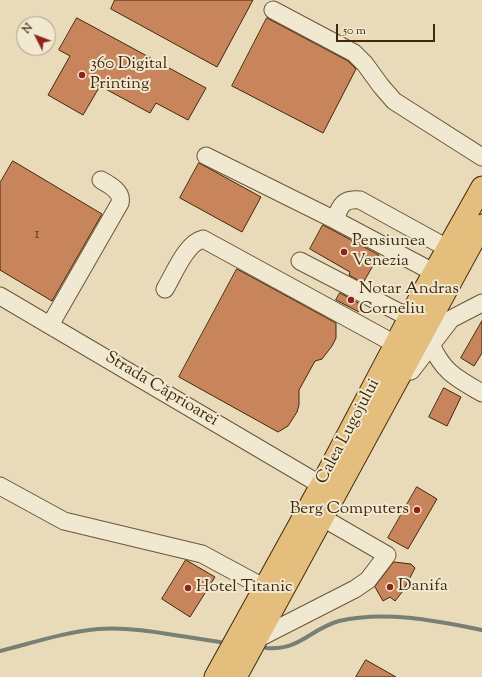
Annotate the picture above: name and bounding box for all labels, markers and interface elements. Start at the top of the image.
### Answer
north arrow [16,16,56,56]
scale bar [338,16,437,42]
text: N [19,20,37,37]
text: 50 m [343,22,366,40]
place label: 360 Digital Printing [90,55,167,95]
marker: 360 Digital Printing [77,70,87,80]
house number: 1 [34,226,40,244]
place label: Pensiunea Venezia [352,232,426,272]
marker: Pensiunea Venezia [339,247,349,257]
place label: Notar Andras Corneliu [359,280,459,320]
marker: Notar Andras Corneliu [346,295,356,305]
street label: Strada Căprioarei [101,348,221,432]
street label: Calea Lugojului [313,376,385,488]
place label: Berg Computers [290,500,409,520]
marker: Berg Computers [412,505,422,515]
place label: Danifa [398,577,448,597]
place label: Hotel Titanic [196,578,293,598]
marker: Danifa [385,582,395,592]
marker: Hotel Titanic [183,583,193,593]

